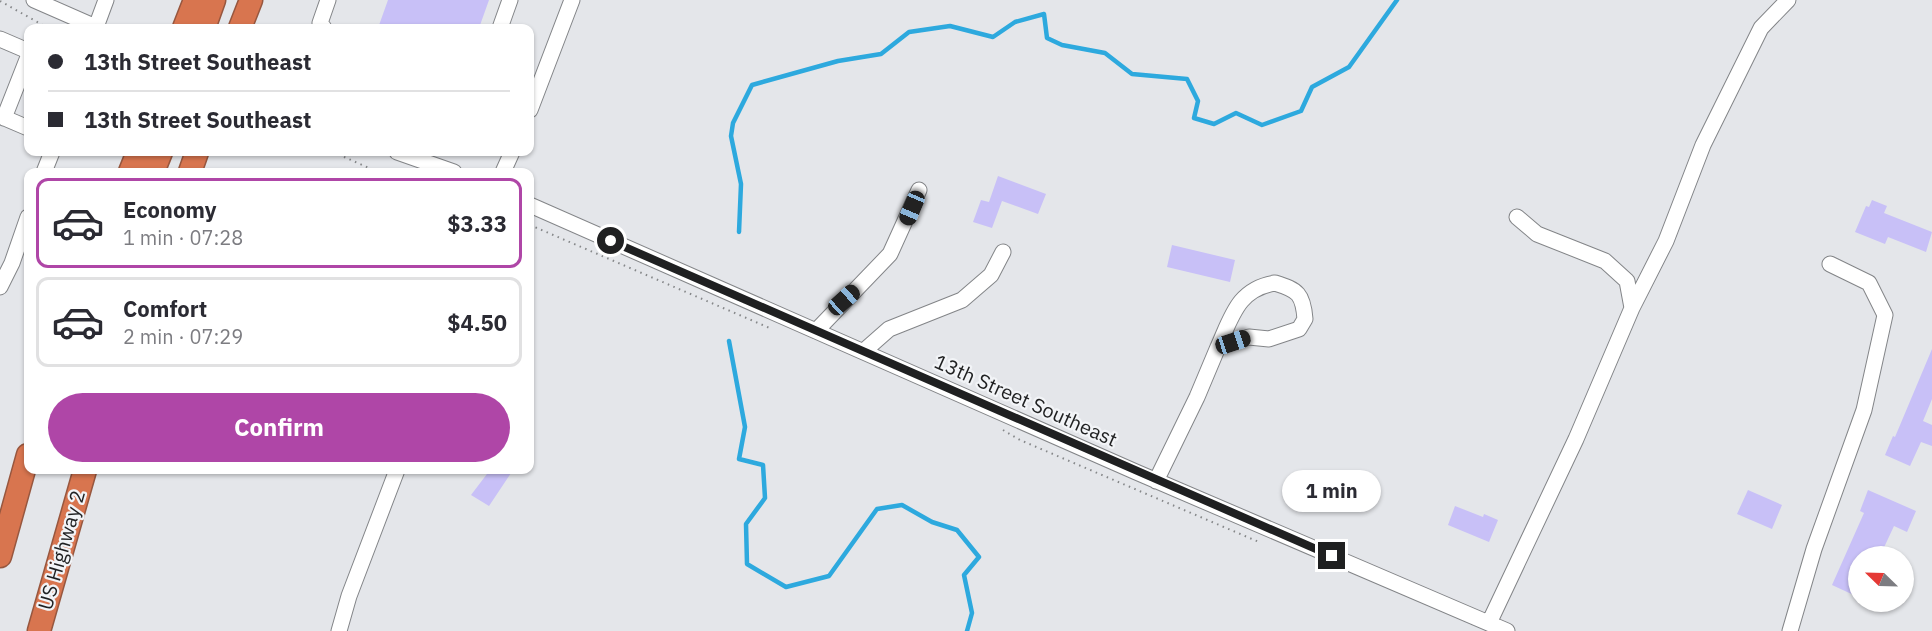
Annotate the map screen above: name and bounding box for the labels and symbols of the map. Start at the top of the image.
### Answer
car [897,188,927,228]
route start [597,227,624,254]
car [825,281,863,319]
car [1213,328,1253,356]
street label: 13th Street Southeast [930,347,1122,453]
callout: 1 min [1282,469,1382,511]
street label: US Highway 2 [31,487,91,613]
route end [1318,542,1345,569]
north arrow [1848,546,1914,612]

